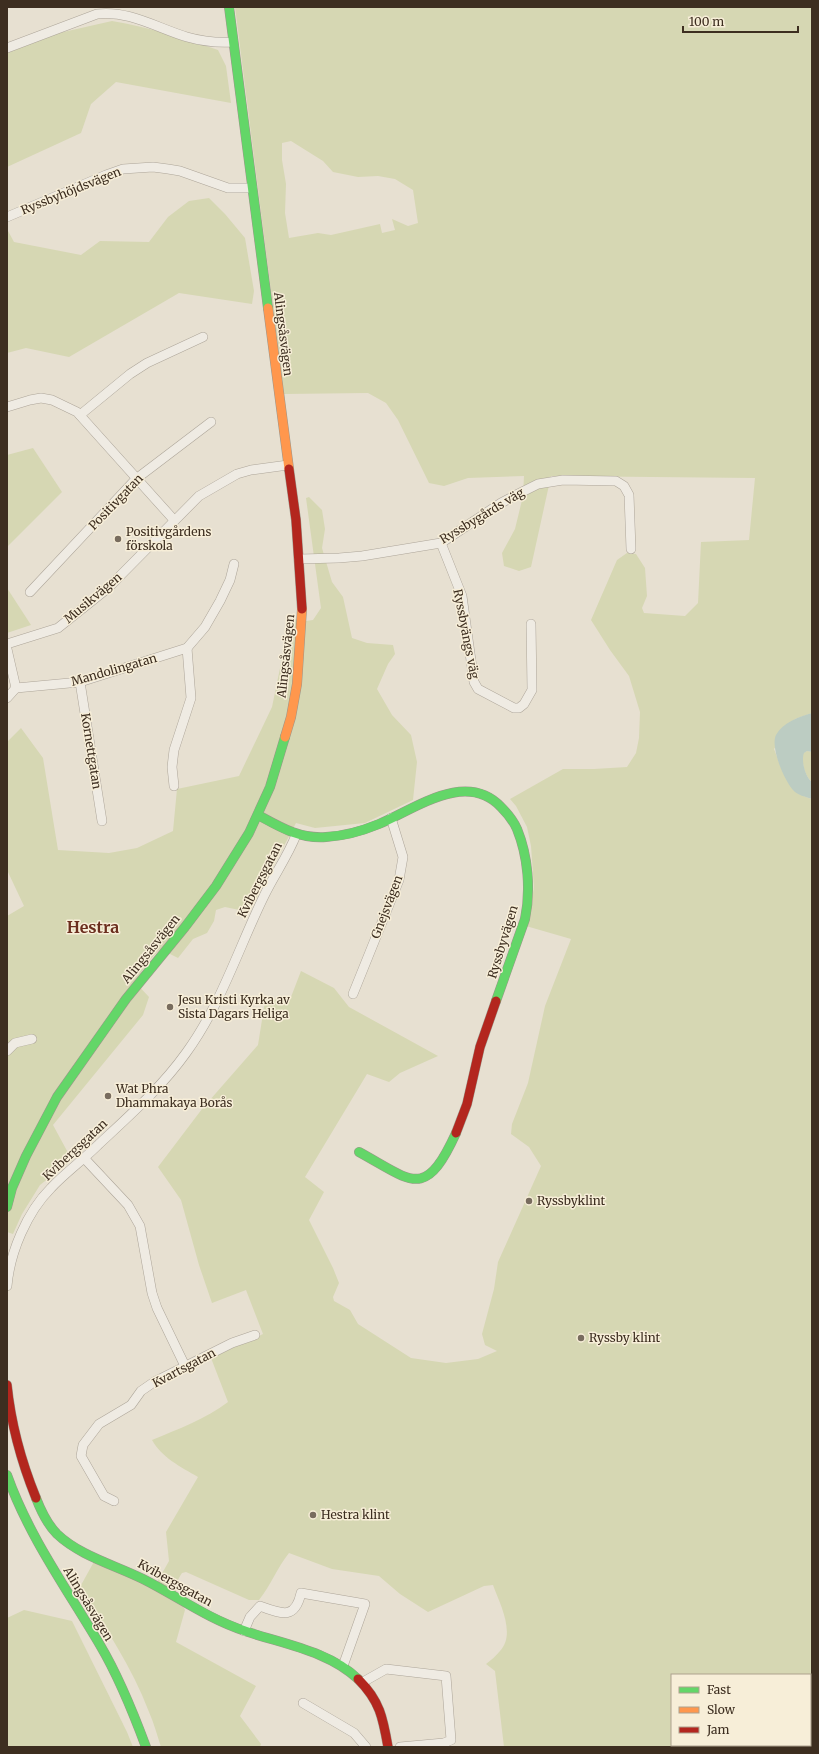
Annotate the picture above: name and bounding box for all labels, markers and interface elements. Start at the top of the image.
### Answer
scale bar [683,8,798,34]
text: 100 m [689,14,724,29]
street label: Ryssbyhöjdsvägen [19,164,123,217]
street label: Alingsåsvägen [271,290,296,377]
street label: Positivgatan [85,471,146,533]
street label: Ryssbygårds väg [437,484,527,547]
place label: Positivgårdens förskola [126,524,211,553]
marker: Positivgårdens förskola [113,534,123,544]
street label: Musikvägen [61,569,125,626]
street label: Ryssbyängs väg [450,588,483,681]
street label: Alingsåsvägen [274,613,297,700]
street label: Mandolingatan [69,650,159,689]
street label: Kornettgatan [78,712,105,790]
street label: Kvibergsgatan [234,839,285,920]
street label: Gnejsvägen [368,873,405,941]
street label: Ryssbyvägen [484,903,521,980]
street label: Alingsåsvägen [118,911,183,987]
district label: Hestra [67,917,119,937]
place label: Jesu Kristi Kyrka av Sista Dagars Heliga [177,992,290,1021]
marker: Jesu Kristi Kyrka av Sista Dagars Heliga [165,1002,175,1012]
place label: Wat Phra Dhammakaya Borås [115,1081,232,1110]
marker: Wat Phra Dhammakaya Borås [103,1091,113,1101]
street label: Kvibergsgatan [39,1116,110,1183]
place label: Ryssbyklint [537,1193,606,1208]
marker: Ryssbyklint [524,1196,534,1206]
place label: Ryssby klint [589,1330,661,1345]
marker: Ryssby klint [576,1333,586,1343]
street label: Kvartsgatan [150,1345,218,1391]
place label: Hestra klint [321,1507,390,1522]
marker: Hestra klint [308,1510,318,1520]
street label: Kvibergsgatan [135,1556,215,1609]
street label: Alingsåsvägen [60,1563,117,1644]
legend [671,1674,811,1746]
text: Fast [707,1682,731,1697]
text: Slow [707,1702,736,1717]
text: Jam [706,1722,730,1737]

